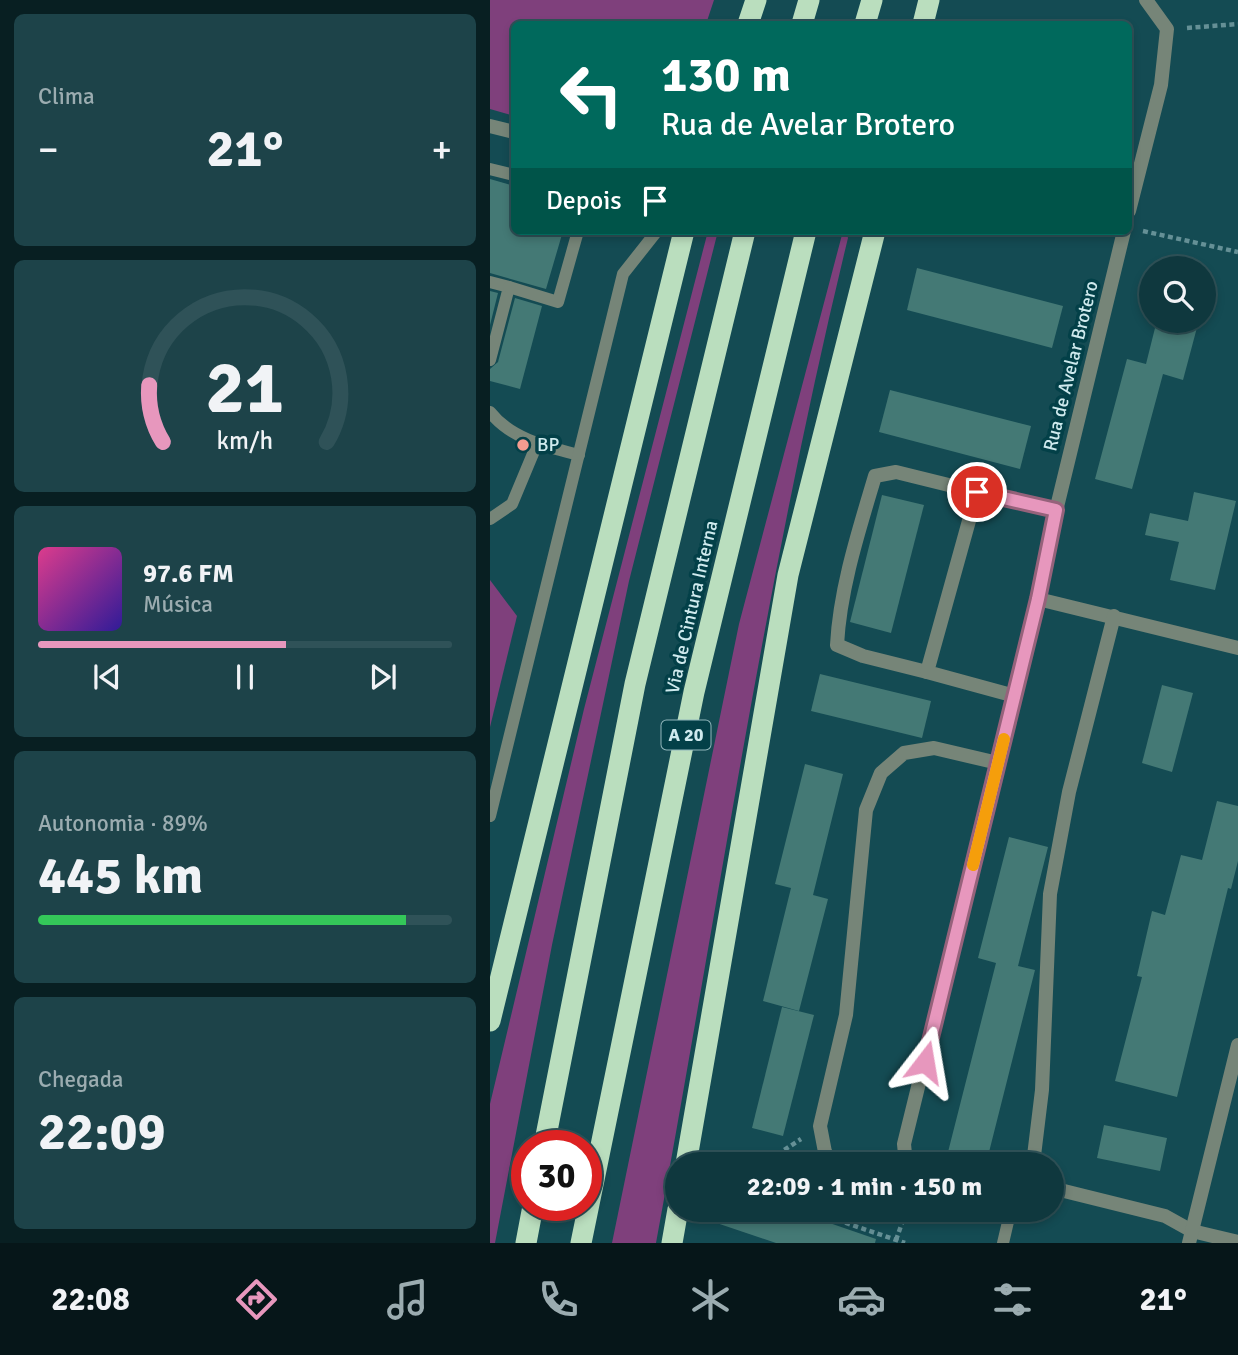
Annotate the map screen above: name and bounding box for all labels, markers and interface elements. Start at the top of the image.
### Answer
text: 130 m [661,45,791,105]
icon: left [546,49,637,140]
text: Clima [38,82,95,111]
text: Rua de Avelar Brotero [661,105,955,144]
text: 21° [207,117,283,181]
text: − [38,126,59,173]
text: + [431,126,452,173]
icon: arrive [636,182,674,220]
text: Depois [546,185,622,217]
map controls [1139,256,1216,333]
button: search [1139,256,1216,333]
street label: Rua de Avelar Brotero [1038,278,1104,454]
text: 21 [206,344,284,433]
text: km/h [217,424,273,455]
place label: BP [537,433,559,457]
marker: BP [515,437,531,453]
pin [947,462,1007,522]
icon: arrive [958,473,996,511]
street label: Via de Cintura Interna [660,518,724,696]
text: 97.6 FM [143,558,234,590]
text: Música [143,590,213,619]
icon: previous [88,658,126,696]
icon: pause [226,658,264,696]
icon: next [364,658,402,696]
road number: A 20 [662,720,710,750]
text: Autonomia · 89% [38,809,208,838]
text: 445 km [38,844,203,908]
position arrow [888,1025,962,1099]
text: Chegada [38,1065,123,1094]
text: 22:09 [38,1100,166,1164]
speed limit sign: 30 [511,1130,602,1221]
text: 22:09 · 1 min · 150 m [747,1171,982,1203]
icon: directions [232,1275,281,1324]
icon: music [383,1275,432,1324]
icon: phone [534,1275,583,1324]
icon: climate [686,1275,735,1324]
icon: car [837,1275,886,1324]
icon: filters [988,1275,1037,1324]
text: 22:08 [51,1280,130,1319]
text: 21° [1139,1280,1187,1319]

